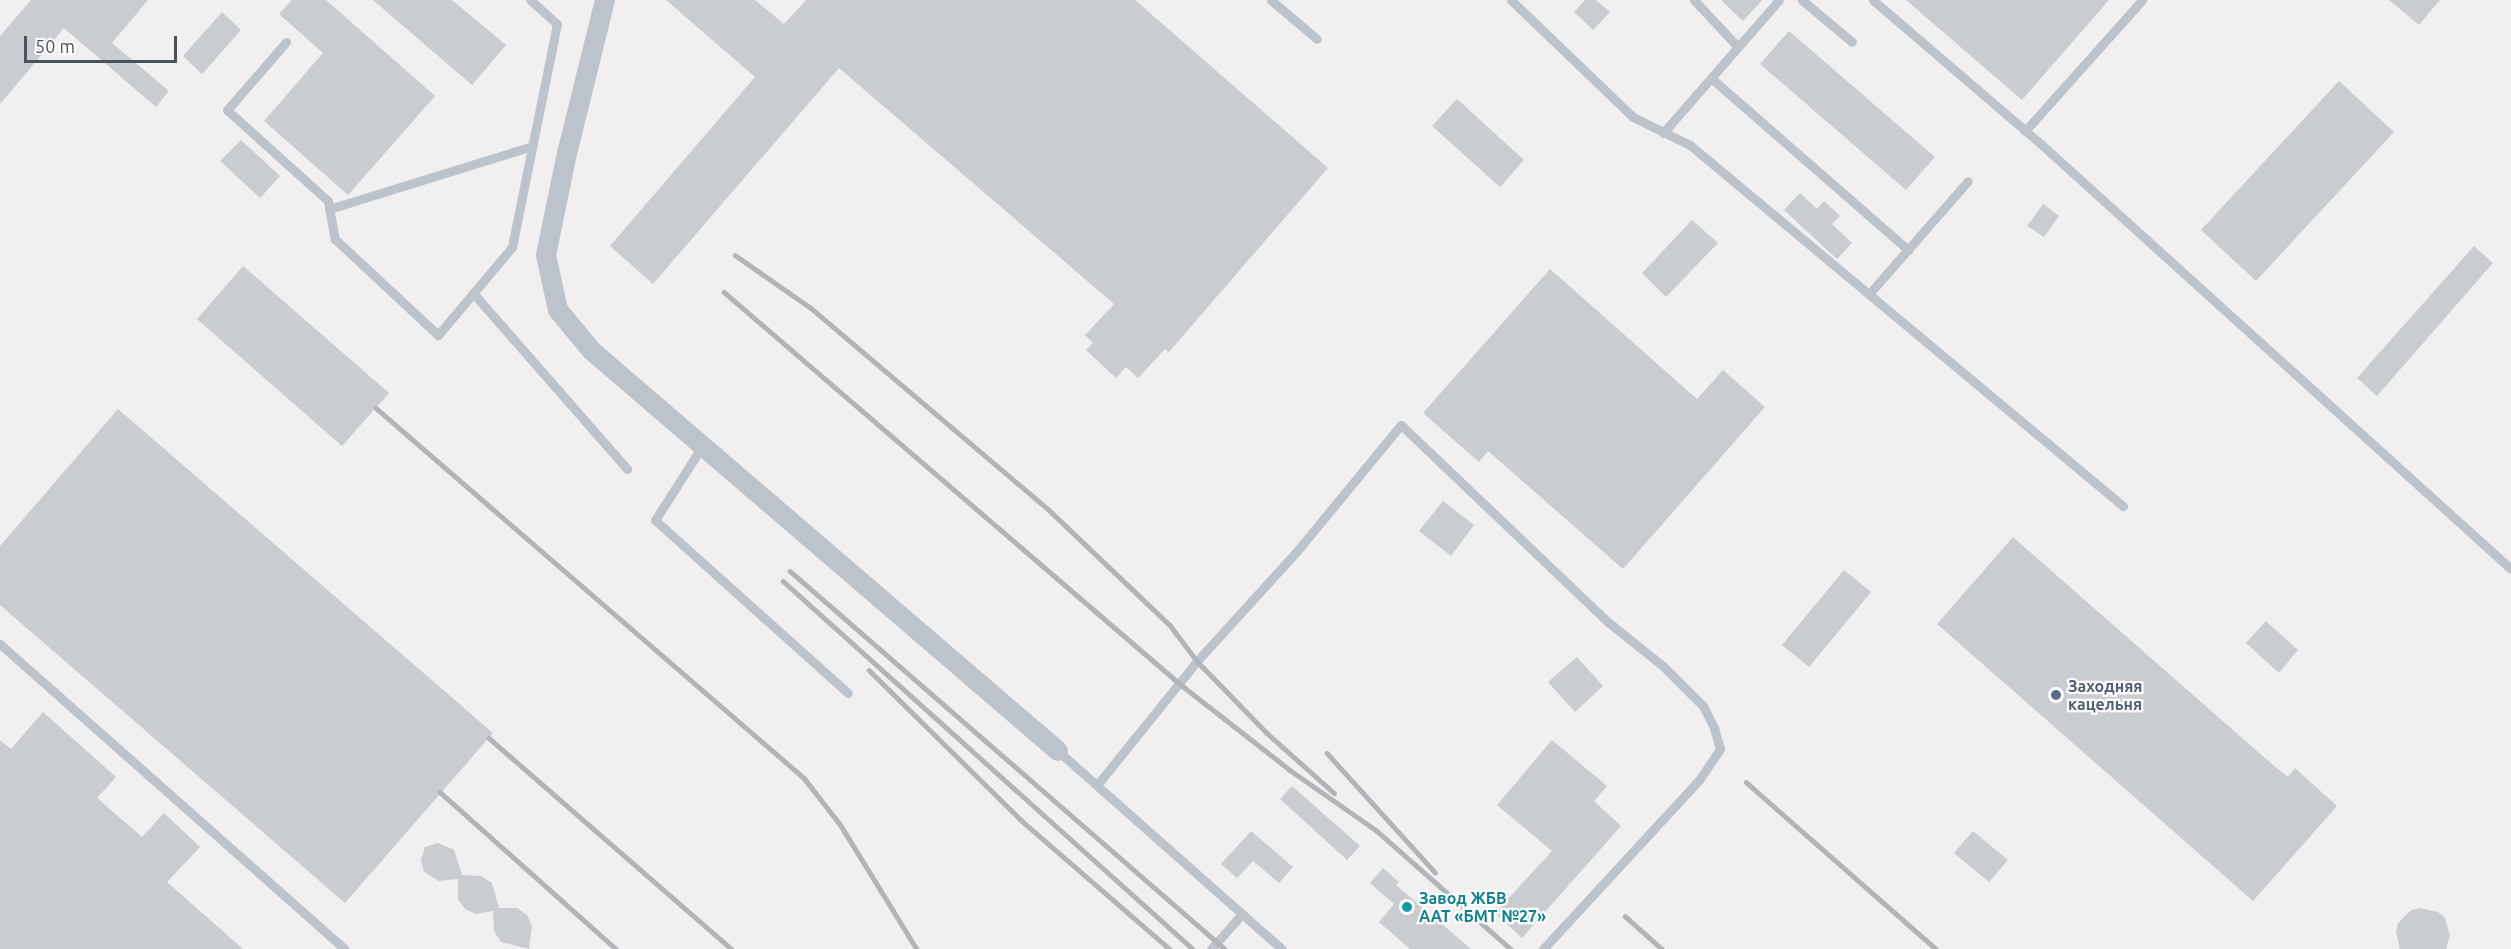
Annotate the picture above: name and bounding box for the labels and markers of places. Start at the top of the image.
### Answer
place label: Заходняя кацельня [2068,676,2142,714]
marker: Заходняя кацельня [2049,688,2063,702]
place label: Завод ЖБВ ААТ «БМТ №27» [1419,888,1546,926]
marker: Завод ЖБВ ААТ «БМТ №27» [1400,900,1414,914]

